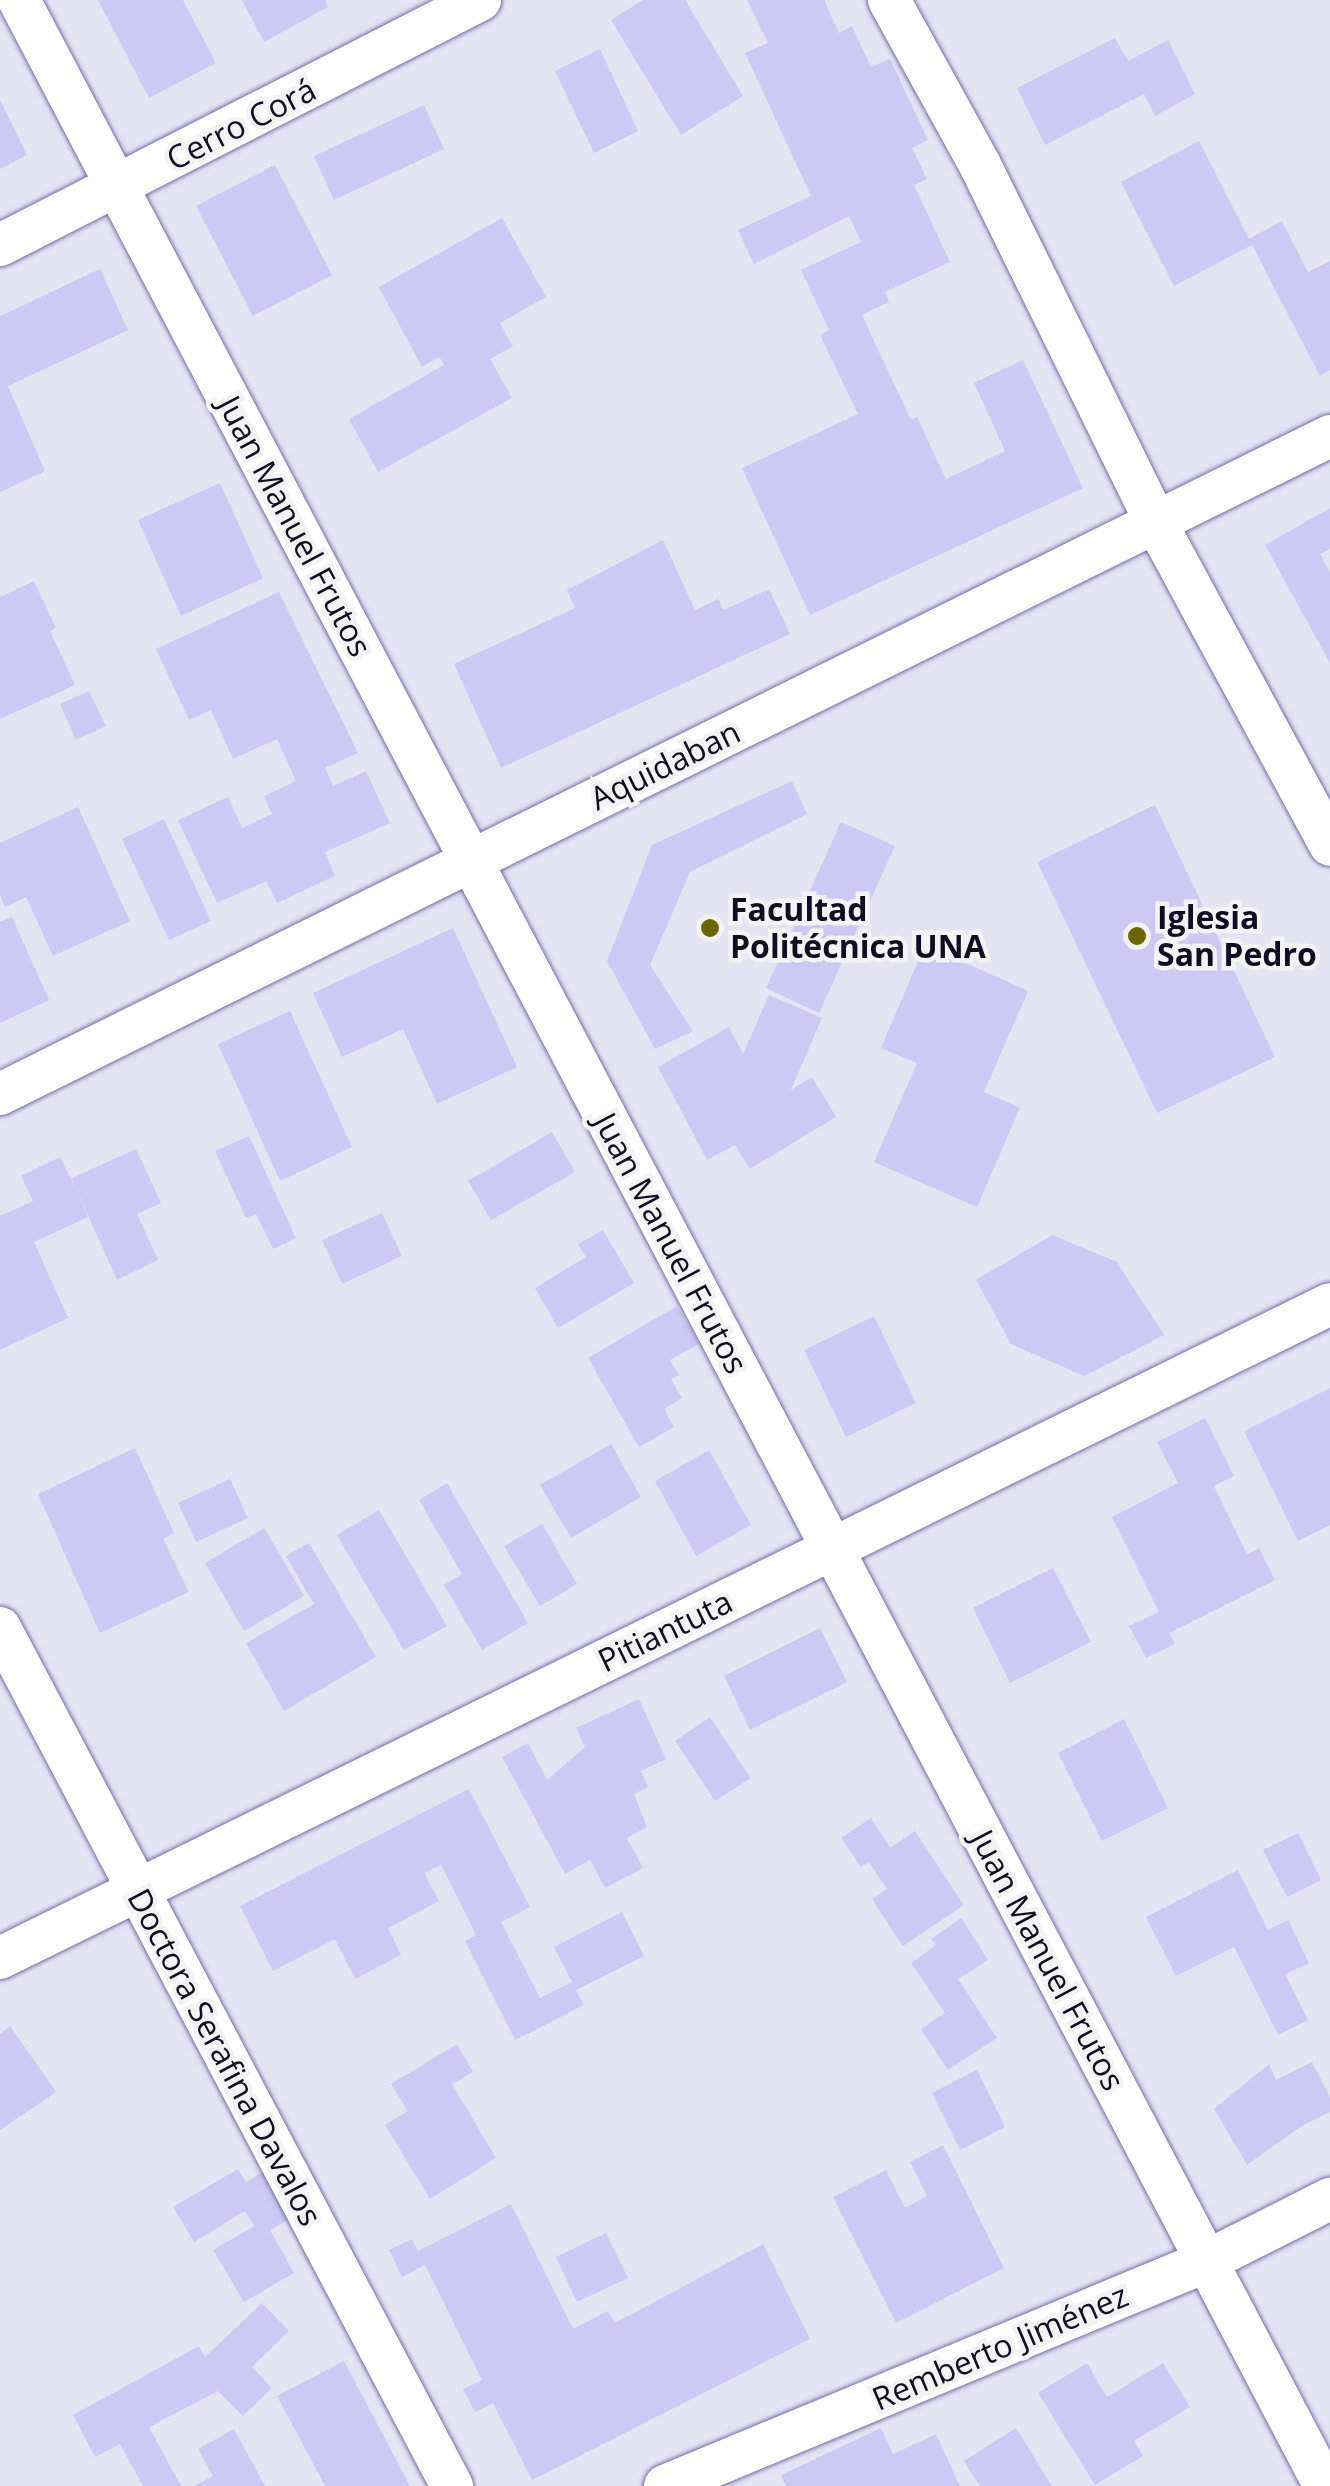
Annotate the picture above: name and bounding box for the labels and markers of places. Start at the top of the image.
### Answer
place label: Facultad Politécnica UNA [730,891,986,966]
place label: Iglesia San Pedro [1157,899,1317,974]
marker: Facultad Politécnica UNA [699,917,721,939]
marker: Iglesia San Pedro [1126,925,1148,947]

